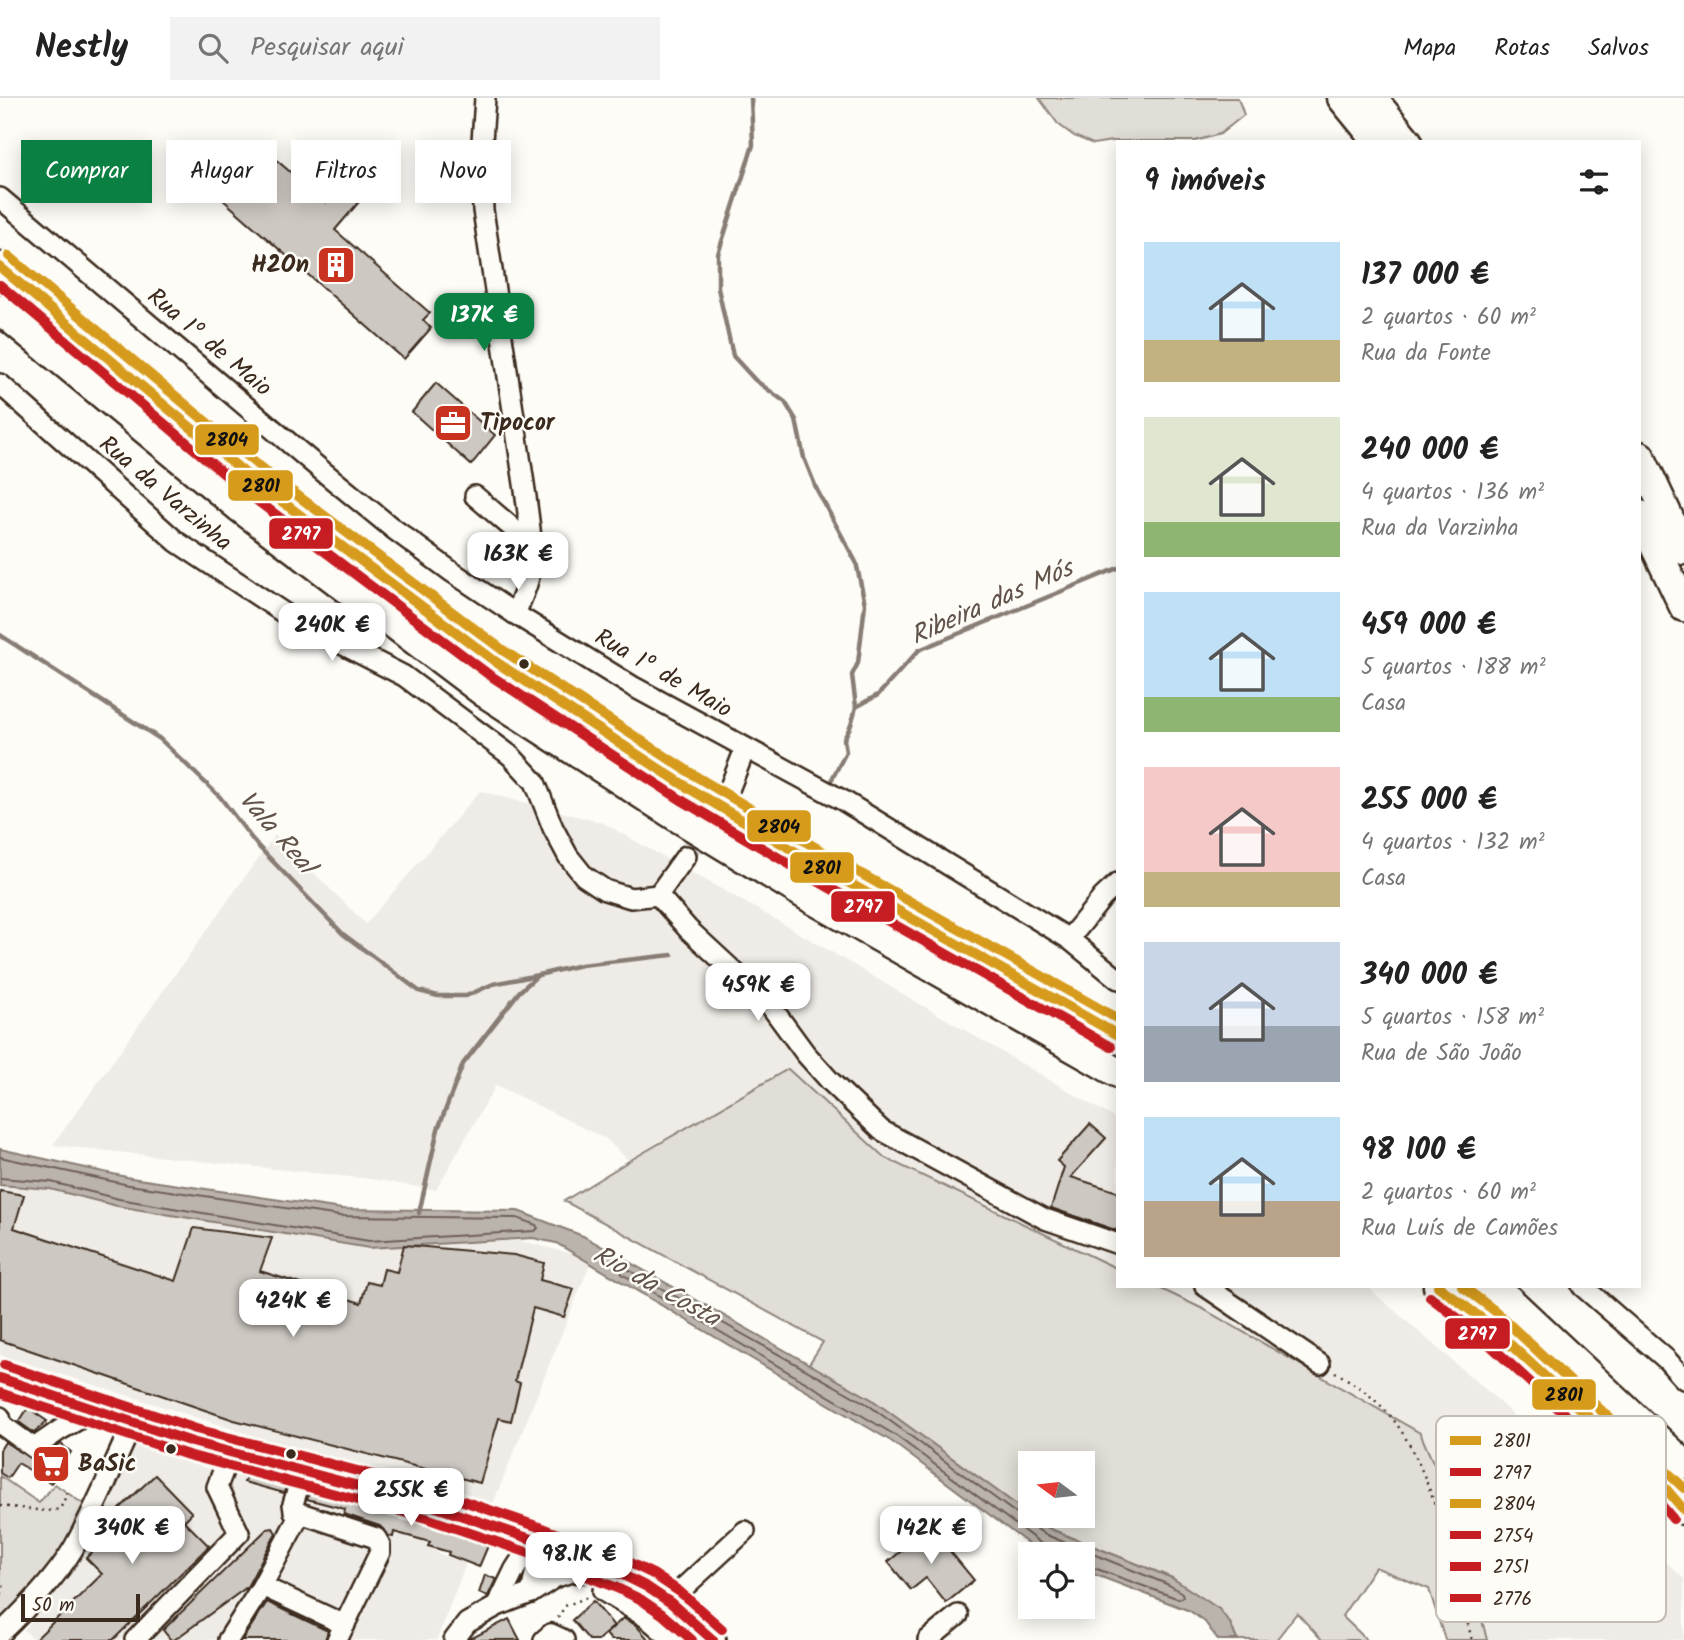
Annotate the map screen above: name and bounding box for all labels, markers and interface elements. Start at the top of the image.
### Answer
search box [170,17,660,80]
text: Nestly [35,22,128,75]
text: Pesquisar aqui [250,27,404,69]
icon: search [194,29,232,67]
text: Mapa [1403,29,1456,68]
text: Rotas [1494,29,1550,68]
text: Salvos [1588,29,1649,68]
chip: Comprar [21,140,152,203]
chip: Alugar [166,140,277,203]
chip: Filtros [291,140,401,203]
chip: Novo [415,140,511,203]
text: 9 imóveis [1144,158,1266,206]
icon: filters [1575,163,1613,201]
building icon: H2On [315,244,357,286]
place label: H2On [251,246,309,285]
text: 137 000 € [1361,252,1489,300]
icon: home [1200,270,1284,354]
street label: Rua 1º de Maio [138,279,280,407]
pin: 137K € [427,294,541,353]
text: 137K € [450,298,518,334]
text: 2 quartos · 60 m² [1361,300,1536,336]
text: Rua da Fonte [1361,336,1491,372]
office icon: Tipocor [432,402,474,444]
place label: Tipocor [480,404,556,443]
line badge: 2804 [194,423,260,456]
street label: Rua da Varzinha [89,426,241,562]
text: 2804 [206,426,249,456]
text: 240 000 € [1361,427,1499,475]
icon: home [1200,445,1284,529]
line badge: 2801 [227,469,294,502]
text: 2801 [242,472,280,502]
text: 4 quartos · 136 m² [1361,475,1544,511]
text: Rua da Varzinha [1361,511,1519,547]
line badge: 2797 [268,517,334,550]
text: 2797 [282,520,321,550]
pin: 163K € [461,532,575,592]
text: 163K € [483,537,553,573]
water label: Ribeira das Mós [904,547,1083,658]
text: 459 000 € [1361,602,1496,650]
pin: 240K € [275,603,389,663]
text: 240K € [294,608,370,644]
street label: Rua 1º de Maio [587,619,739,729]
icon: home [1200,620,1284,704]
text: 5 quartos · 188 m² [1361,650,1545,686]
unlabelled marker [517,657,531,671]
text: Casa [1361,686,1406,722]
text: 255 000 € [1361,777,1497,825]
water label: Vala Real [227,781,328,888]
icon: home [1200,795,1284,879]
line badge: 2804 [746,809,812,843]
text: 2804 [758,813,801,843]
text: 4 quartos · 132 m² [1361,825,1545,861]
line badge: 2801 [789,851,855,884]
text: 2801 [803,854,841,884]
text: Casa [1361,861,1406,897]
line badge: 2797 [830,890,896,923]
text: 2797 [844,893,883,923]
text: 340 000 € [1361,952,1497,1000]
pin: 459K € [701,964,815,1023]
text: 459K € [721,968,795,1004]
icon: home [1200,970,1284,1054]
text: 5 quartos · 158 m² [1361,1000,1544,1036]
text: Rua de São João [1361,1036,1522,1072]
text: 98 100 € [1361,1127,1476,1175]
icon: home [1200,1145,1284,1229]
text: 2 quartos · 60 m² [1361,1175,1536,1211]
text: Rua Luís de Camões [1361,1211,1558,1247]
water label: Rio da Costa [585,1235,729,1340]
pin: 424K € [236,1280,350,1339]
text: 424K € [255,1284,331,1320]
line badge: 2797 [1444,1317,1511,1350]
text: 2797 [1458,1320,1497,1350]
line badge: 2801 [1531,1378,1597,1411]
text: 2801 [1545,1381,1583,1411]
legend [1436,1416,1666,1622]
text: 2801 [1493,1427,1531,1457]
unlabelled marker [164,1442,178,1456]
supermarket icon: BaSic [30,1443,72,1485]
place label: BaSic [78,1445,136,1484]
unlabelled marker [284,1447,298,1461]
north arrow [1018,1451,1096,1528]
map controls [1018,1451,1095,1619]
text: 2797 [1493,1459,1532,1489]
pin: 255K € [354,1468,468,1528]
text: 255K € [374,1473,448,1509]
text: 2804 [1493,1490,1535,1520]
pin: 340K € [75,1506,189,1566]
pin: 142K € [874,1506,988,1566]
text: 340K € [95,1511,169,1547]
text: 142K € [896,1511,966,1547]
text: 2754 [1493,1522,1533,1552]
pin: 98.1K € [514,1532,644,1592]
text: 98.1K € [542,1537,616,1573]
button: locate [1018,1542,1095,1619]
text: 2751 [1493,1553,1529,1583]
text: 2776 [1493,1585,1532,1615]
scale bar [21,1591,140,1623]
text: 50 m [32,1591,74,1621]

